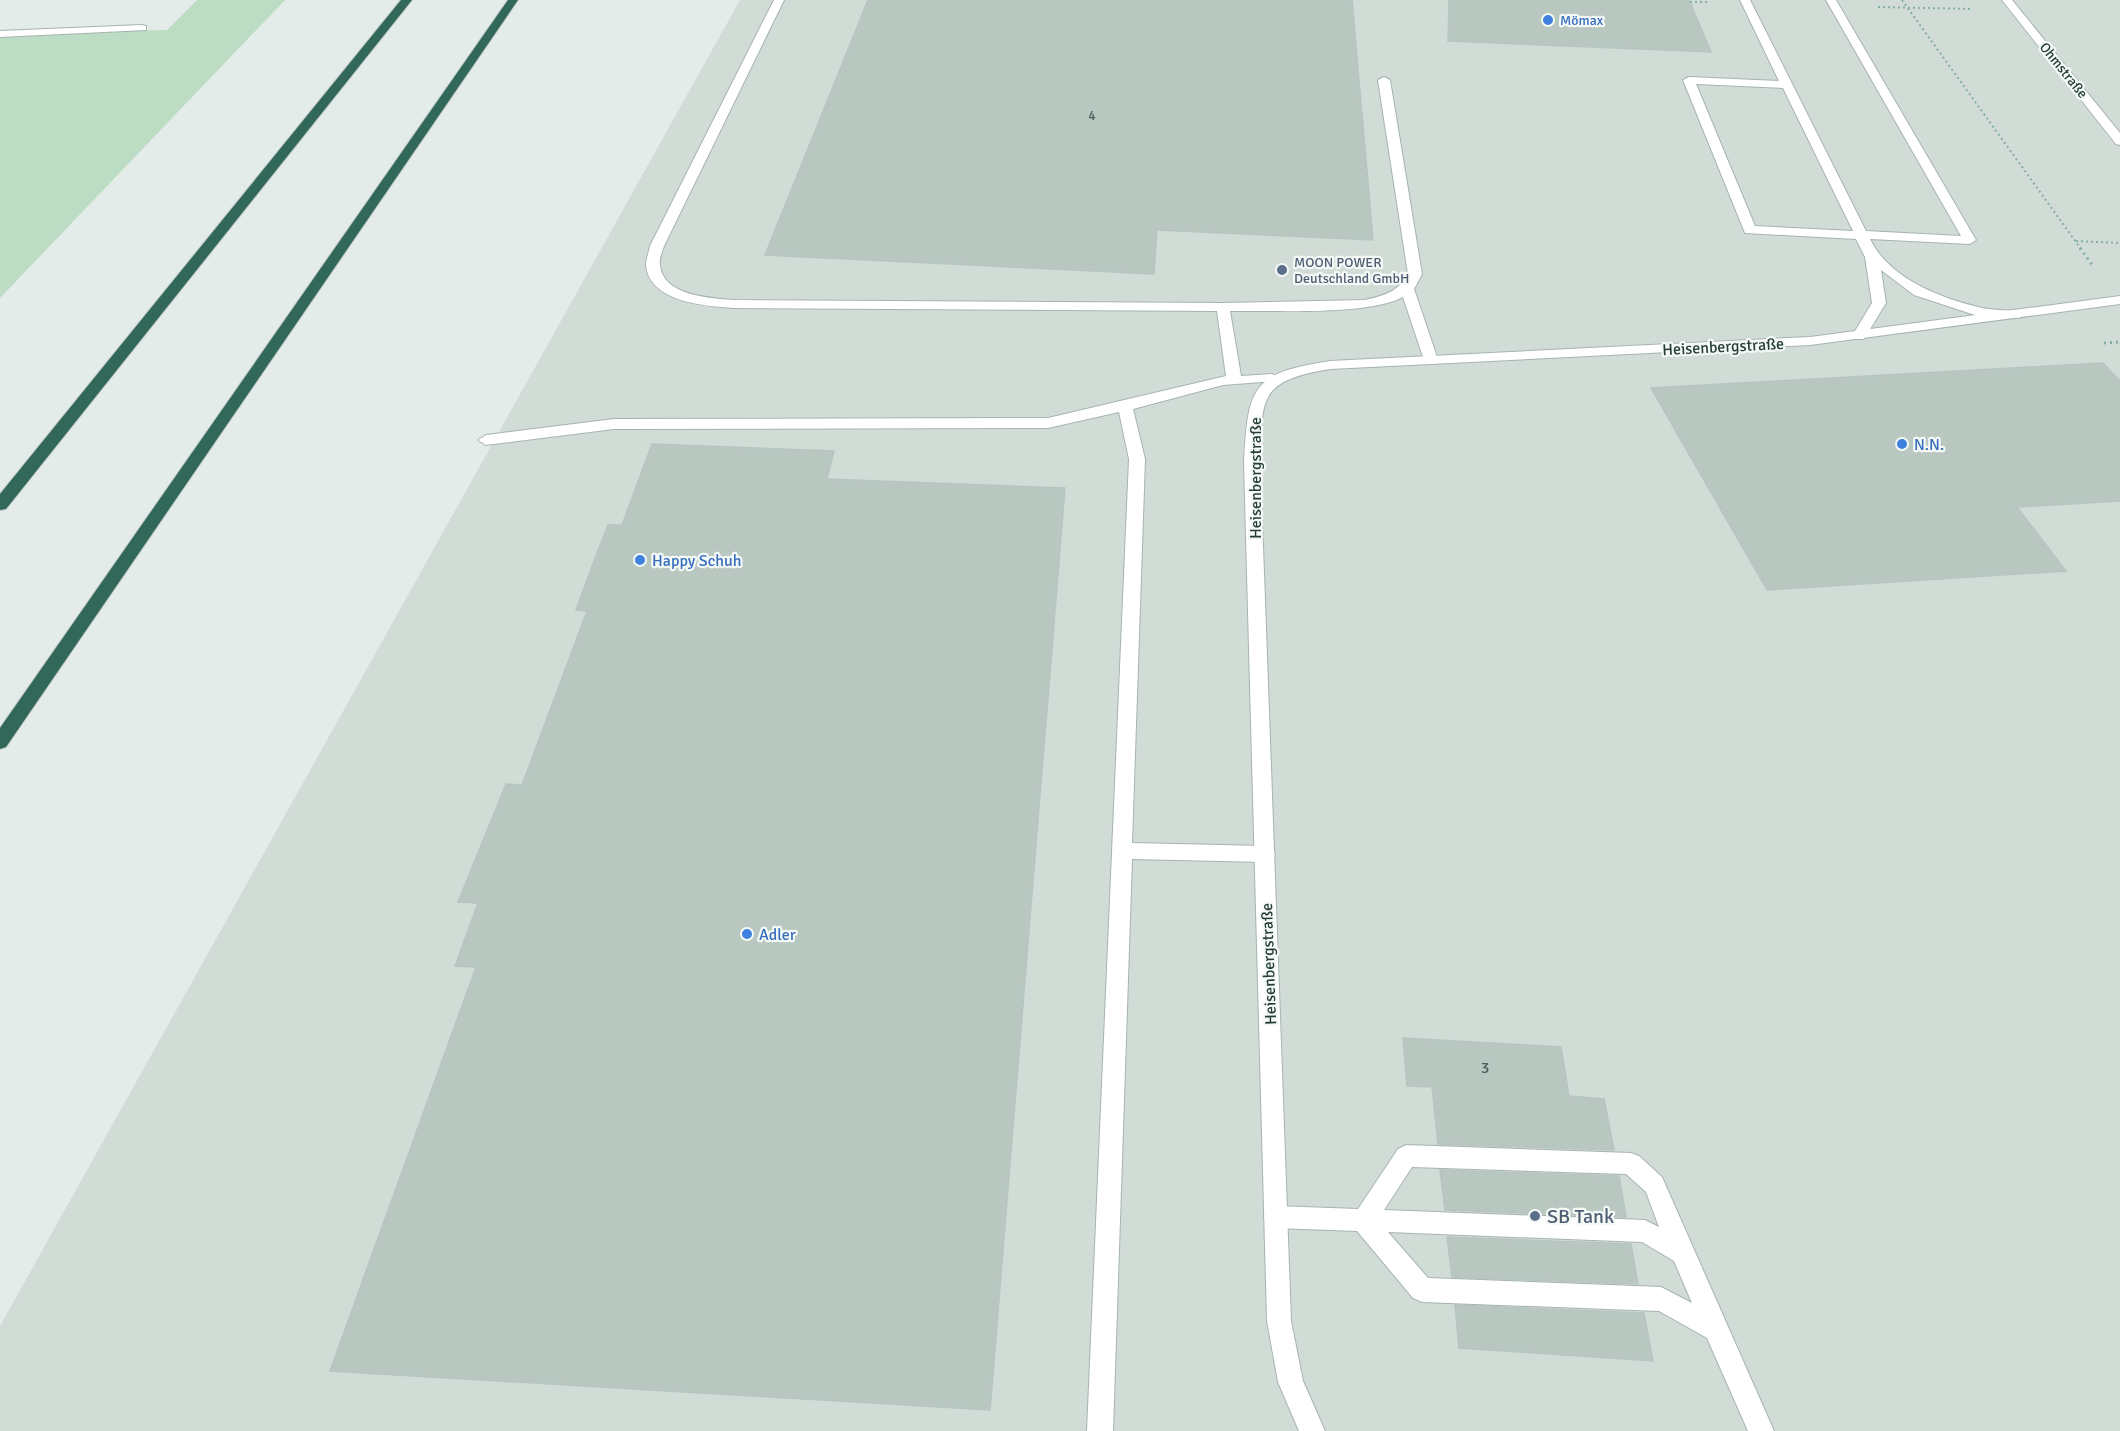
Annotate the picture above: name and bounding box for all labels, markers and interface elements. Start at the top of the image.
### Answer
place label: Mömax [1560,12,1604,29]
marker: Mömax [1541,13,1555,27]
street label: Ohmstraße [2036,39,2091,102]
house number: 4 [1088,107,1096,124]
place label: MOON POWER Deutschland GmbH [1294,254,1409,287]
marker: MOON POWER Deutschland GmbH [1275,263,1289,277]
street label: Heisenbergstraße [1662,334,1785,360]
street label: Heisenbergstraße [1246,417,1266,539]
place label: N.N. [1914,435,1944,455]
marker: N.N. [1895,437,1909,451]
place label: Happy Schuh [652,551,741,571]
marker: Happy Schuh [633,553,647,567]
street label: Heisenbergstraße [1257,903,1281,1025]
place label: Adler [759,925,796,945]
marker: Adler [740,927,754,941]
house number: 3 [1481,1058,1489,1078]
place label: SB Tank [1547,1204,1614,1229]
marker: SB Tank [1528,1209,1542,1223]

